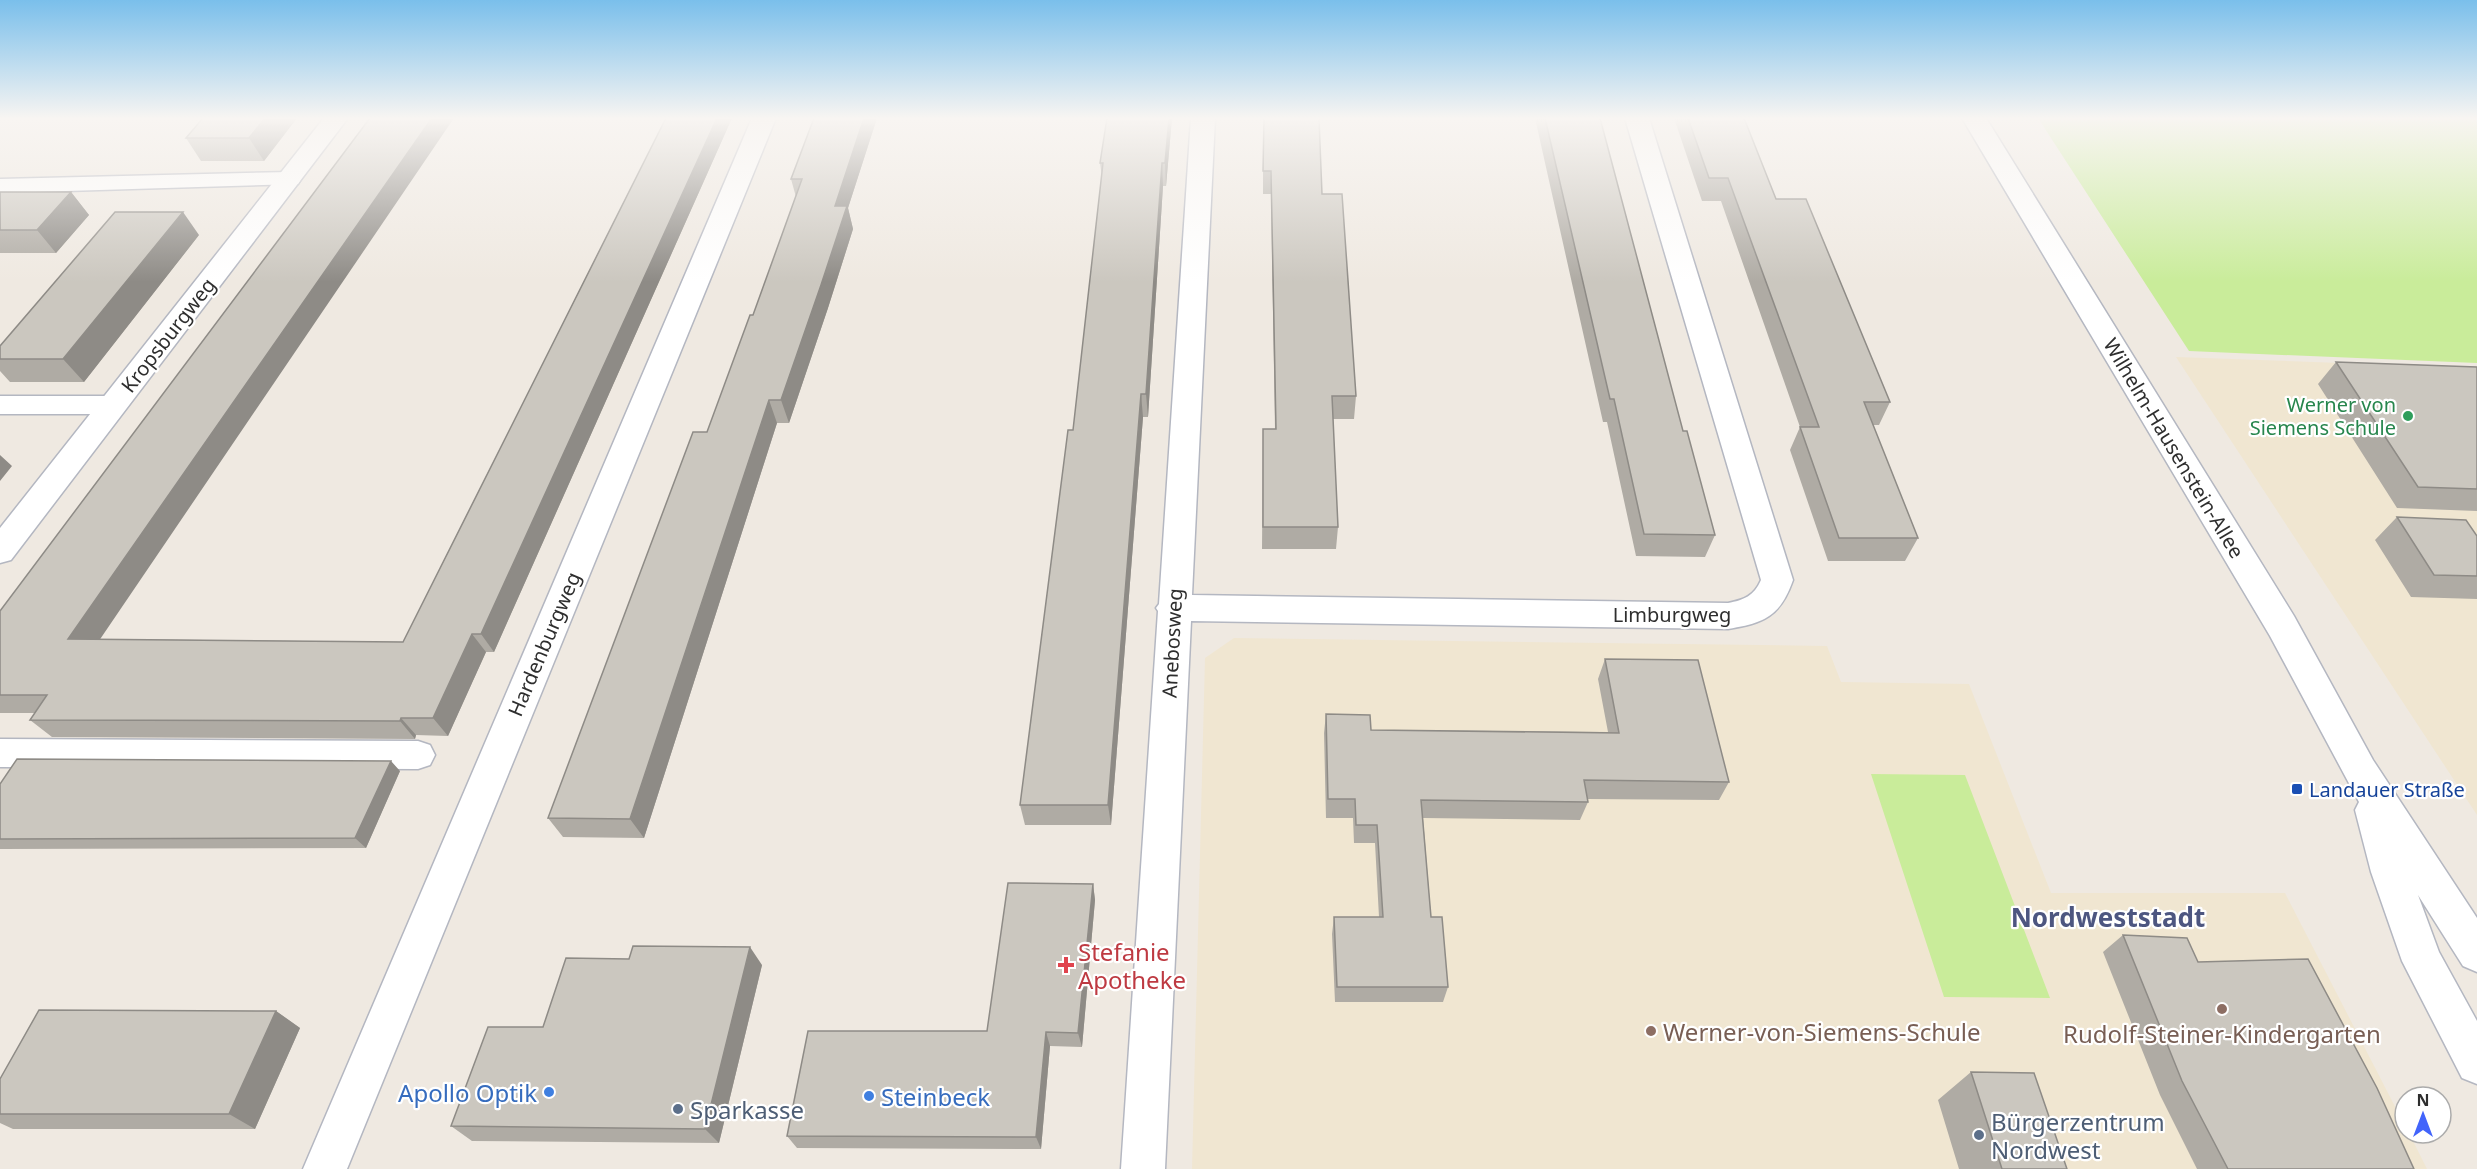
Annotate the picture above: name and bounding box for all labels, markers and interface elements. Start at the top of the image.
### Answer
street label: Kropsburgweg [115,272,221,398]
street label: Wilhelm-Hausenstein-Allee [2097,333,2251,563]
place label: Werner von Siemens Schule [2250,391,2396,441]
marker: Werner von Siemens Schule [2401,409,2415,423]
street label: Hardenburgweg [501,568,587,720]
street label: Anebosweg [1156,588,1188,698]
street label: Limburgweg [1613,601,1731,628]
place label: Landauer Straße [2309,776,2465,803]
marker: Landauer Straße [2290,782,2304,796]
district label: Nordweststadt [2011,899,2205,935]
place label: Stefanie Apotheke [1078,935,1186,996]
marker: Stefanie Apotheke [1059,958,1073,972]
marker: Rudolf-Steiner-Kindergarten [2215,1002,2229,1016]
place label: Werner-von-Siemens-Schule [1663,1015,1981,1048]
place label: Rudolf-Steiner-Kindergarten [2063,1017,2381,1050]
marker: Werner-von-Siemens-Schule [1644,1024,1658,1038]
place label: Apollo Optik [398,1076,537,1109]
place label: Steinbeck [881,1080,990,1113]
marker: Apollo Optik [542,1085,556,1099]
north arrow [2393,1085,2453,1145]
marker: Steinbeck [862,1089,876,1103]
text: N [2416,1089,2430,1111]
place label: Sparkasse [690,1093,804,1126]
marker: Sparkasse [671,1102,685,1116]
place label: Bürgerzentrum Nordwest [1991,1105,2165,1166]
marker: Bürgerzentrum Nordwest [1972,1128,1986,1142]

